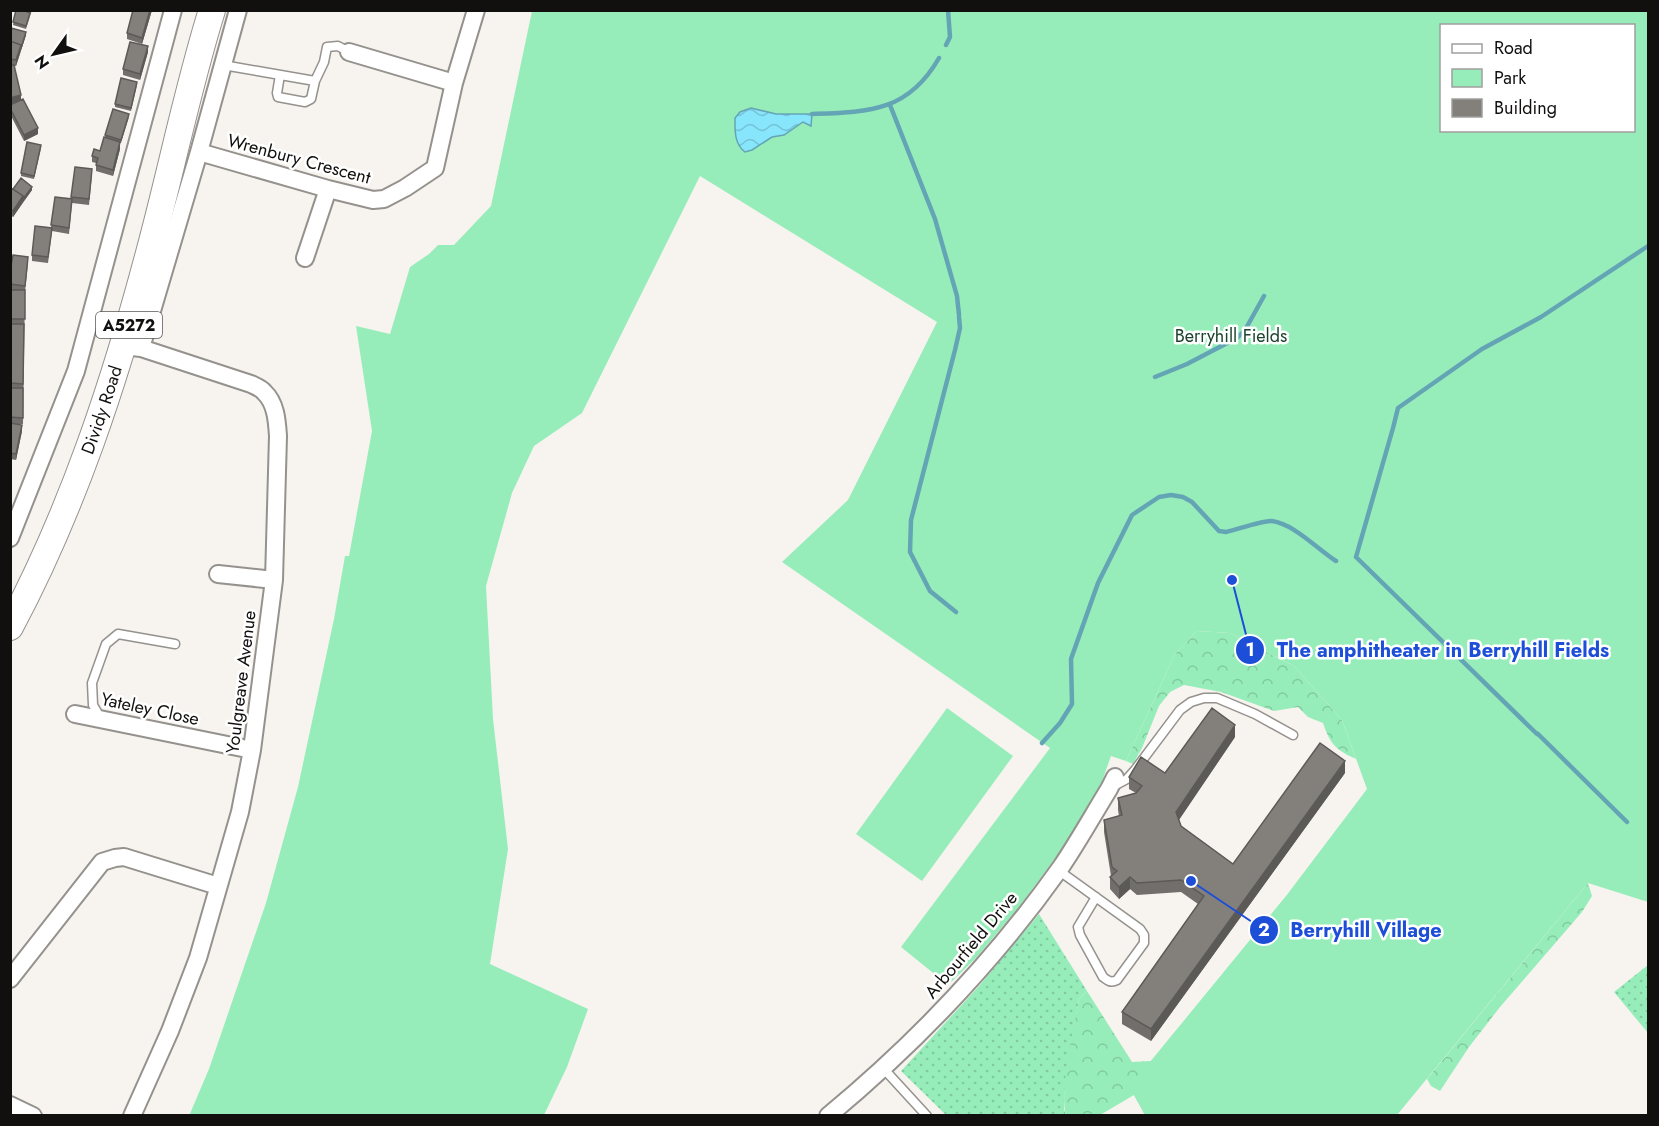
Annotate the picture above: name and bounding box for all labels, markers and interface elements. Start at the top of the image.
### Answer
north arrow [24,24,84,84]
legend [1440,24,1635,132]
text: Road [1494,35,1533,61]
text: N [29,50,55,74]
text: Park [1494,65,1526,91]
text: Building [1494,95,1557,121]
street label: Wrenbury Crescent [224,127,374,191]
road number: A5272 [96,312,162,338]
park label: Berryhill Fields [1175,323,1287,349]
street label: Dividy Road [75,362,129,458]
street label: Youlgreave Avenue [219,609,263,755]
callout: The amphitheater in Berryhill Fields [1235,631,1621,669]
text: The amphitheater in Berryhill Fields [1277,636,1609,665]
text: 1 [1245,637,1255,663]
street label: Yateley Close [98,686,202,732]
street label: Arbourfield Drive [918,886,1024,1004]
callout: Berryhill Village [1249,911,1454,949]
text: Berryhill Village [1290,916,1442,945]
text: 2 [1258,917,1270,943]

